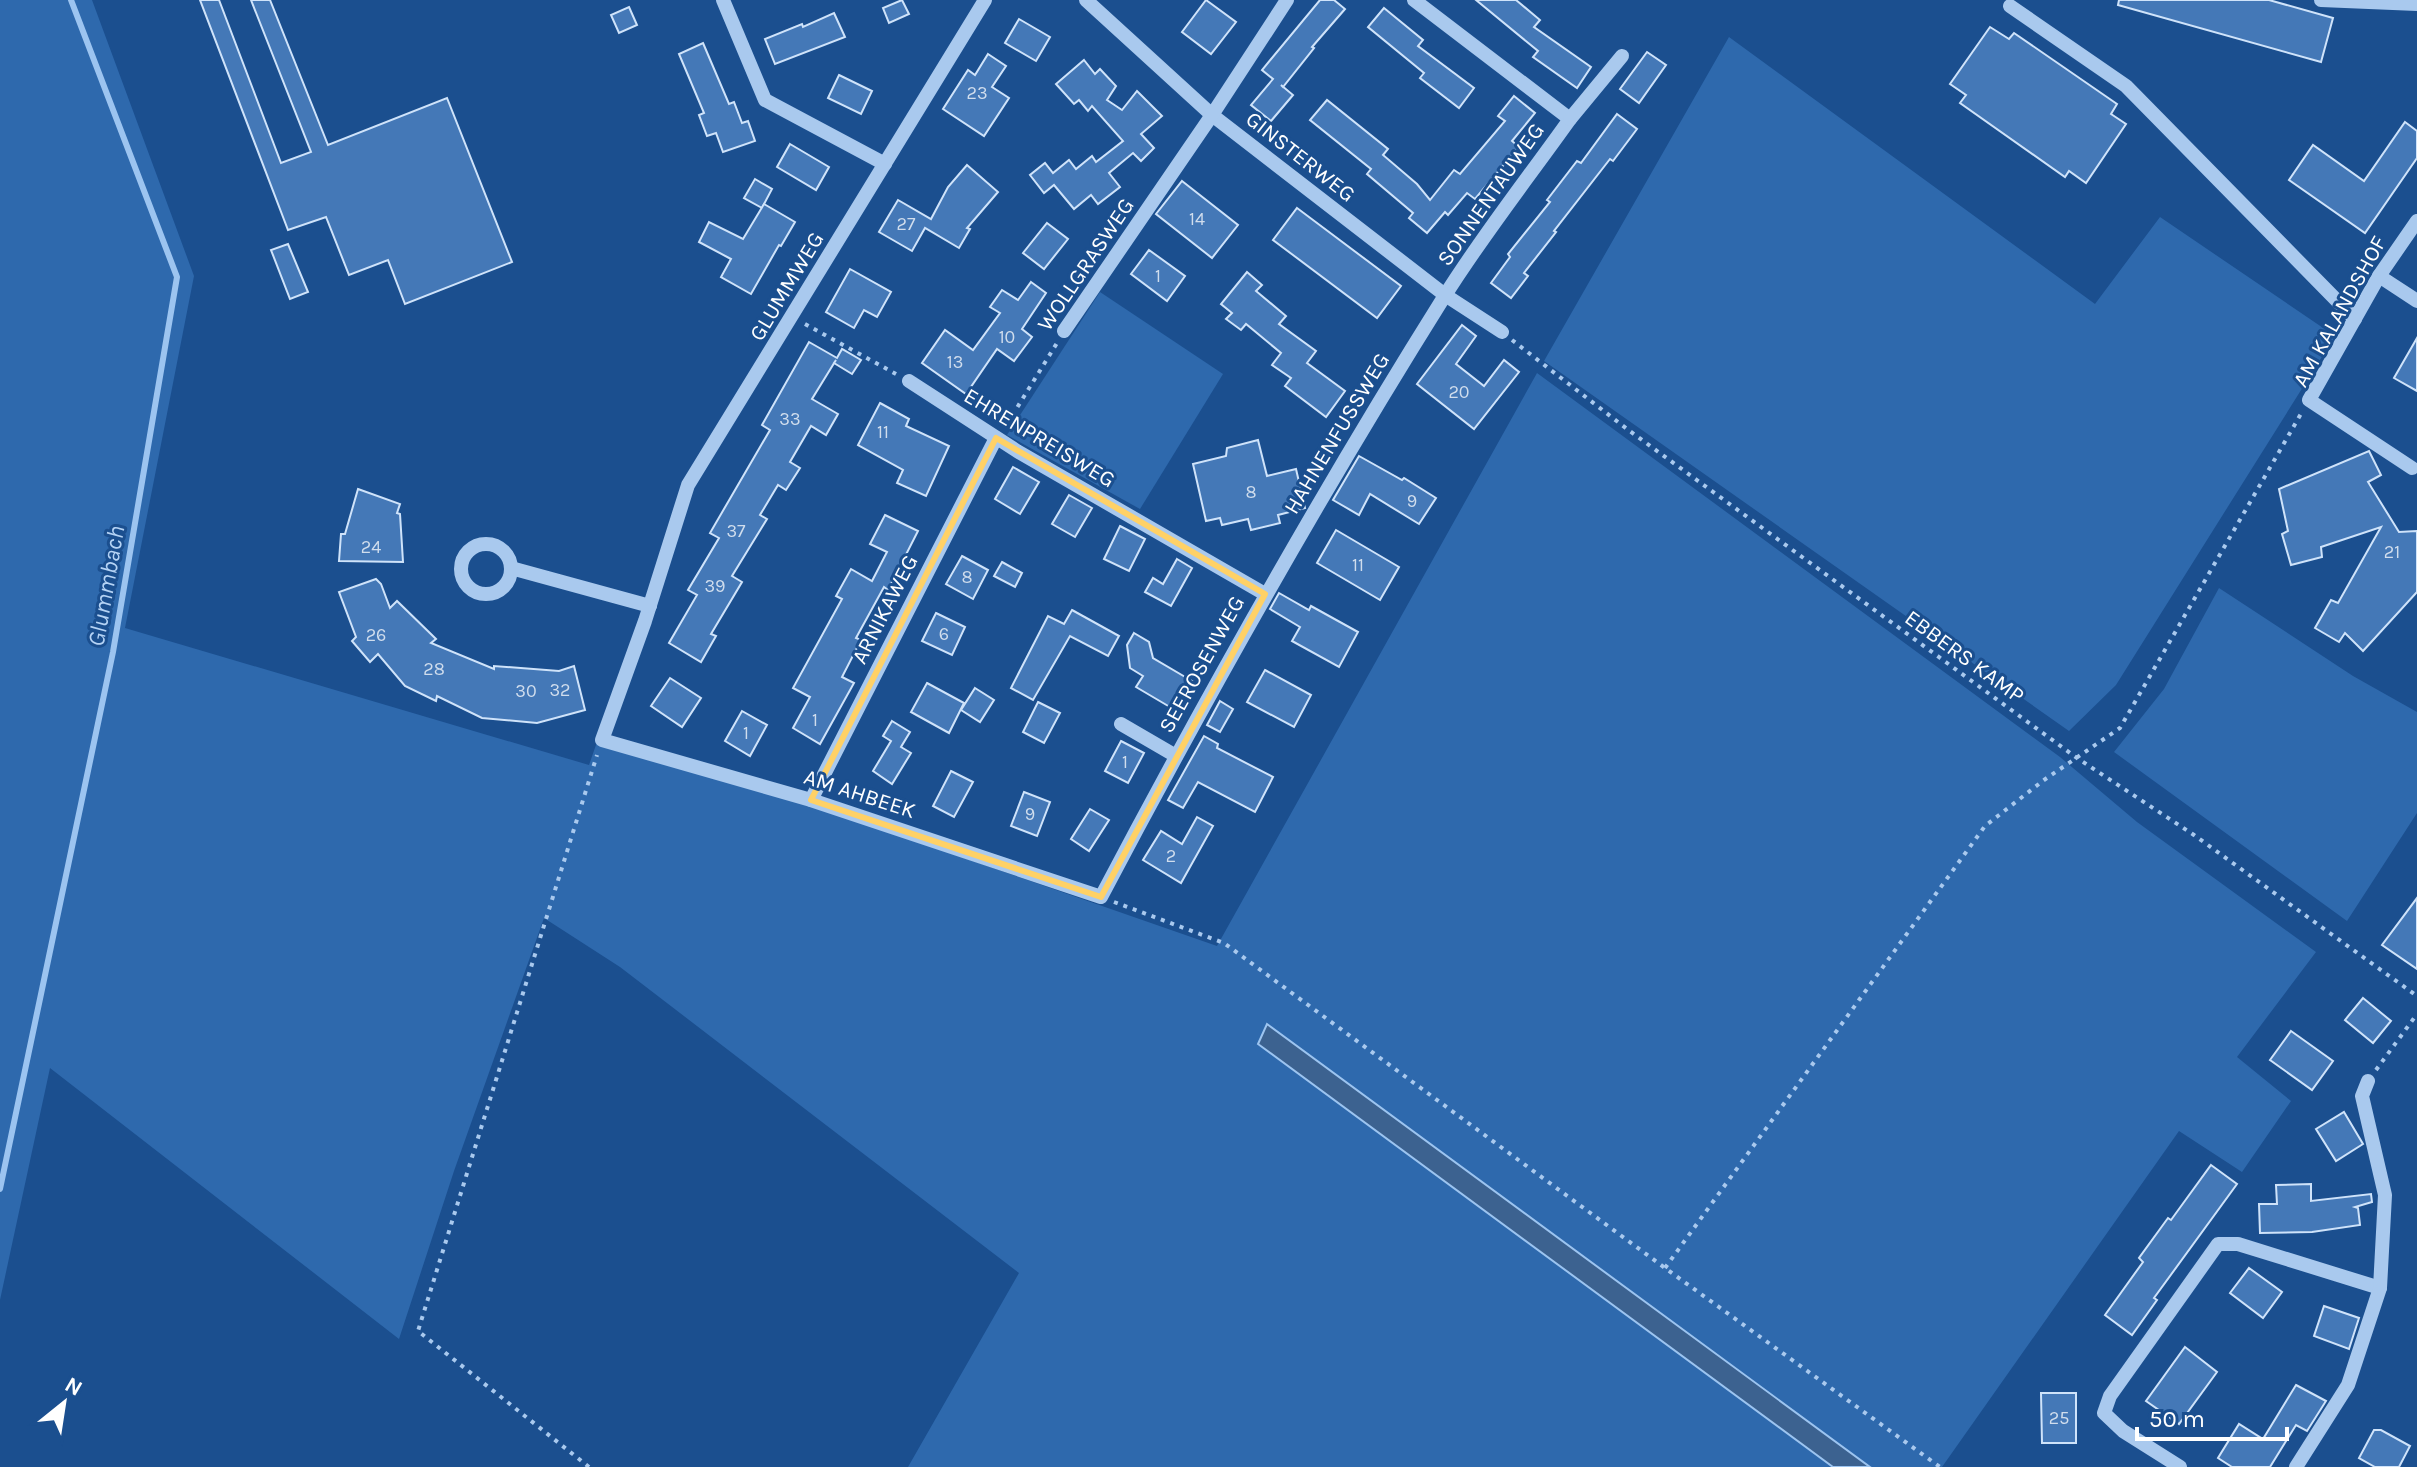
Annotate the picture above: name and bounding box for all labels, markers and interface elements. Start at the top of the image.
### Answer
house number: 23 [966,82,988,104]
street label: GINSTERWEG [1240,106,1360,208]
street label: SONNENTAUWEG [1432,118,1550,271]
street label: WOLLGRASWEG [1032,193,1140,336]
house number: 14 [1189,208,1205,230]
house number: 27 [897,213,916,235]
street label: GLUMMWEG [744,227,829,346]
street label: AM KALANDSHOF [2288,231,2392,392]
house number: 1 [1155,265,1161,287]
house number: 10 [999,326,1015,348]
street label: HAHNENFUSSWEG [1279,348,1395,519]
house number: 13 [947,351,963,373]
house number: 20 [1448,381,1470,403]
street label: EHRENPREISWEG [959,383,1120,493]
house number: 33 [779,408,801,430]
house number: 11 [877,421,889,443]
house number: 8 [1245,481,1257,503]
house number: 9 [1407,490,1417,512]
house number: 37 [726,520,746,542]
water label: Glummbach [82,523,130,649]
house number: 24 [361,536,381,558]
house number: 21 [2384,541,2400,563]
street label: ARNIKAWEG [846,551,923,668]
house number: 11 [1352,554,1364,576]
house number: 8 [961,566,973,588]
house number: 39 [704,575,726,597]
street label: SEEROSENWEG [1154,591,1250,738]
street label: EBBERS KAMP [1900,605,2029,709]
house number: 6 [939,623,949,645]
house number: 26 [366,624,386,646]
house number: 28 [423,658,445,680]
house number: 32 [549,679,571,701]
house number: 30 [515,680,537,702]
house number: 1 [812,709,818,731]
house number: 1 [743,722,749,744]
house number: 1 [1122,751,1128,773]
street label: AM AHBEEK [801,764,919,824]
house number: 9 [1025,803,1035,825]
house number: 2 [1166,845,1176,867]
north arrow [24,1363,104,1443]
text: N [60,1371,87,1402]
scale bar [2137,1391,2287,1441]
text: 50 m [2149,1405,2205,1433]
house number: 25 [2049,1407,2069,1429]

